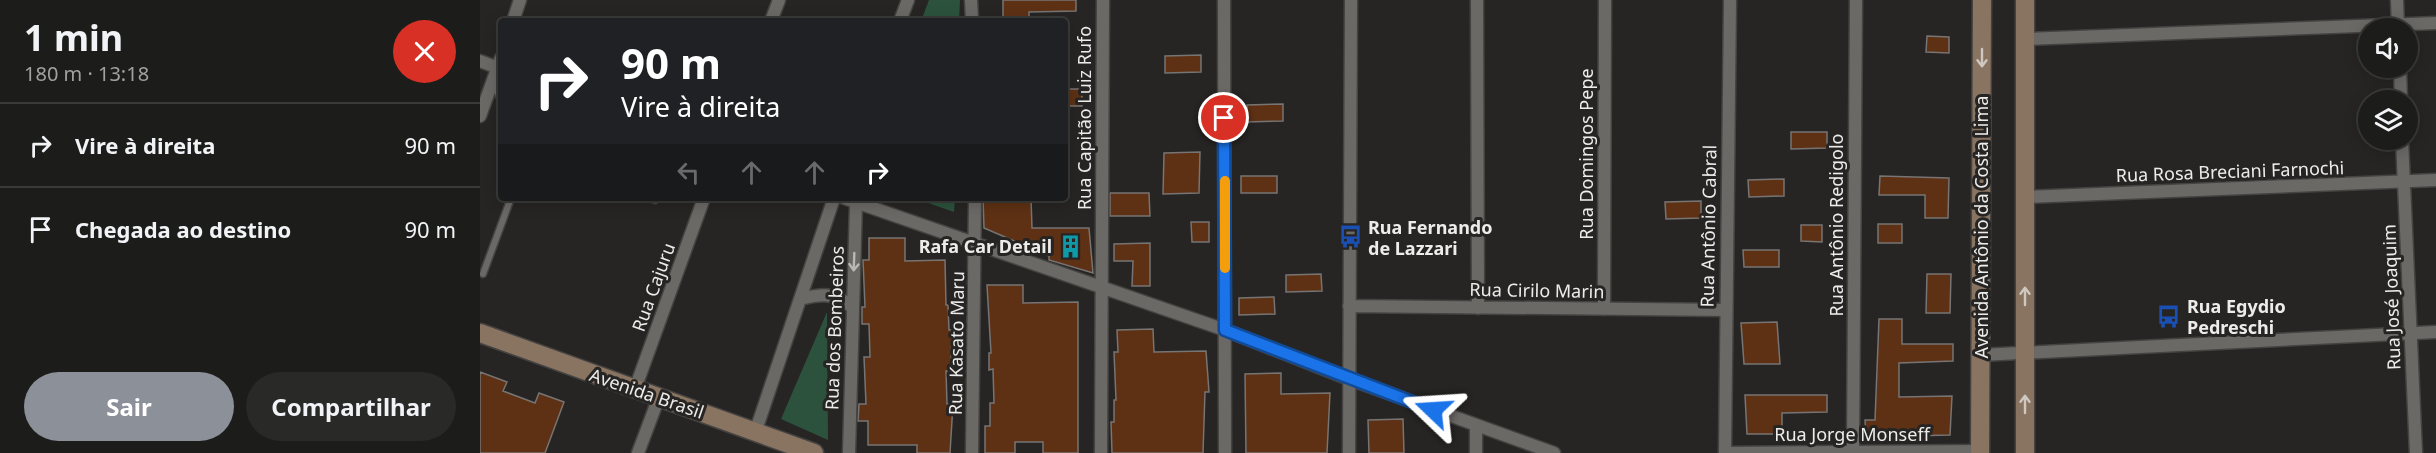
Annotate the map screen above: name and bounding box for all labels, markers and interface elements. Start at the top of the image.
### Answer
text: 1 min [24,13,123,62]
map controls [2358,18,2418,150]
button: sound [2358,18,2418,78]
button: close [393,20,456,83]
street label: Rua Capitão Luiz Rufo [1072,26,1096,210]
text: 90 m [621,34,721,91]
icon: right [522,42,600,120]
one-way arrow [1976,48,1988,68]
text: 180 m · 13:18 [24,60,149,87]
street label: Rua Domingos Pepe [1574,68,1598,240]
text: Vire à direita [621,88,780,125]
button: layers [2358,90,2418,150]
pin [1198,92,1249,143]
street label: Avenida Antônio da Costa Lima [1969,96,1993,358]
icon: arrive [1207,101,1240,134]
icon: right [24,129,57,162]
text: Vire à direita [75,130,215,160]
text: 90 m [405,130,456,160]
street label: Rua Antônio Redigolo [1824,133,1848,317]
street label: Rua Antônio Cabral [1695,144,1721,308]
street label: Rua Rosa Breciani Farnochi [2115,155,2345,187]
icon: left [672,156,705,189]
icon: ahead [735,156,768,189]
icon: ahead [798,156,831,189]
icon: right [861,156,894,189]
icon: arrive [24,213,57,246]
text: Chegada ao destino [75,214,291,244]
text: 90 m [405,214,456,244]
place label: Rua Fernando de Lazzari [1368,215,1492,260]
bus stop icon: Rua Fernando de Lazzari [1337,224,1363,250]
street label: Rua José Joaquim [2376,224,2406,370]
building icon: Rafa Car Detail [1057,233,1083,259]
place label: Rafa Car Detail [919,234,1052,258]
street label: Rua Cajuru [626,239,680,335]
street label: Rua dos Bombeiros [819,246,849,410]
one-way arrow [848,251,860,271]
street label: Rua Kasato Maru [943,271,969,415]
street label: Rua Cirilo Marin [1469,277,1605,303]
one-way arrow [2019,286,2031,306]
place label: Rua Egydio Pedreschi [2187,294,2286,339]
bus stop icon: Rua Egydio Pedreschi [2156,303,2182,329]
street label: Avenida Brasil [587,362,707,424]
button: Sair [24,372,234,441]
button: Compartilhar [246,372,456,441]
position arrow [1401,378,1465,442]
one-way arrow [2019,394,2031,414]
street label: Rua Jorge Monseff [1774,422,1931,446]

